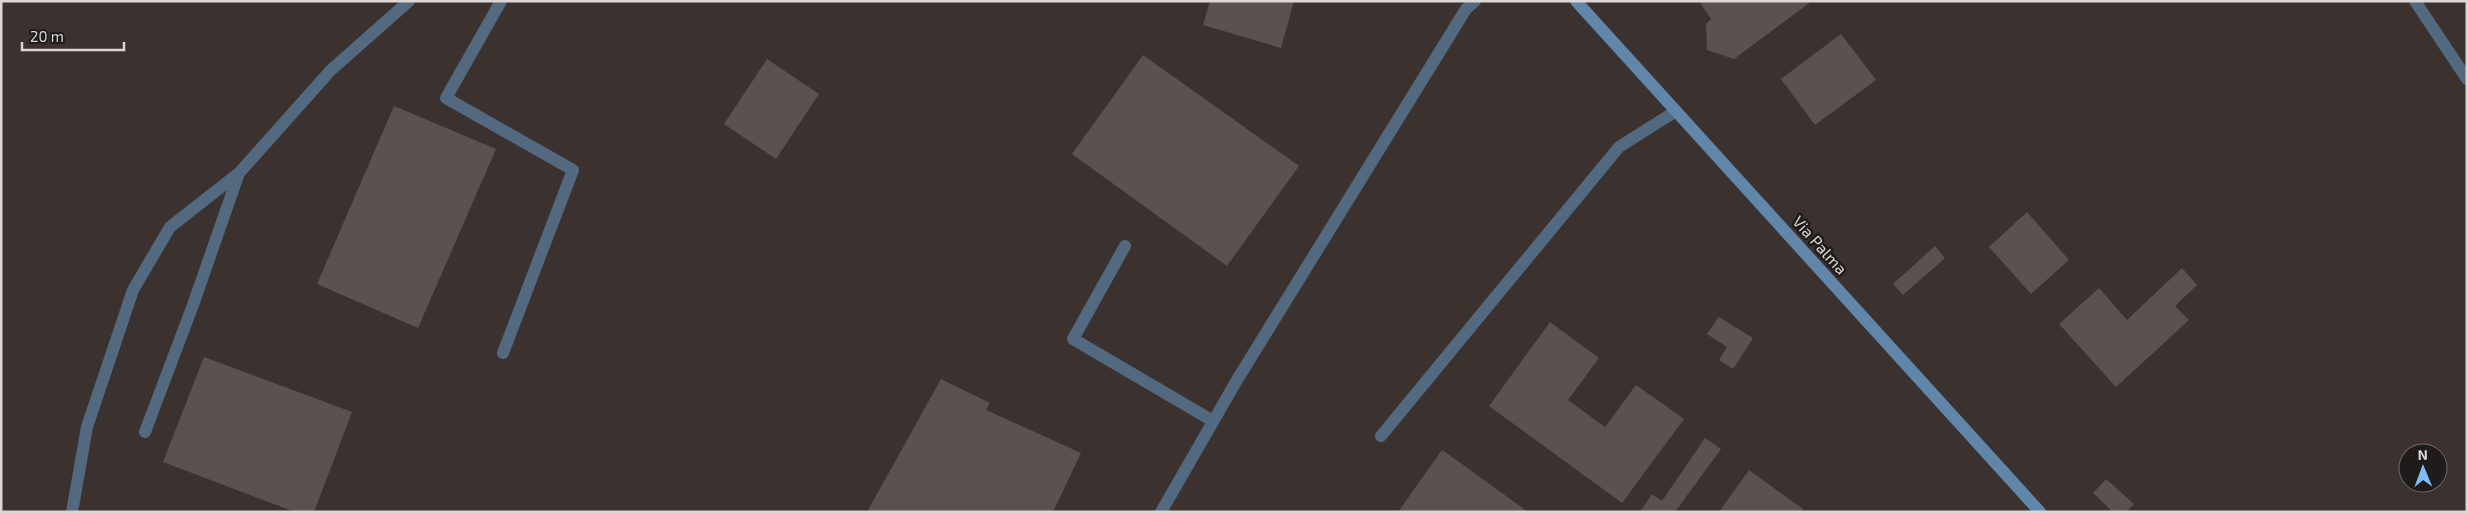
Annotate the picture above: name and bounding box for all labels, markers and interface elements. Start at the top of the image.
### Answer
scale bar [22,20,125,52]
text: 20 m [30,27,64,45]
street label: Via Palma [1789,212,1851,278]
north arrow [2398,443,2448,493]
text: N [2418,446,2428,463]

